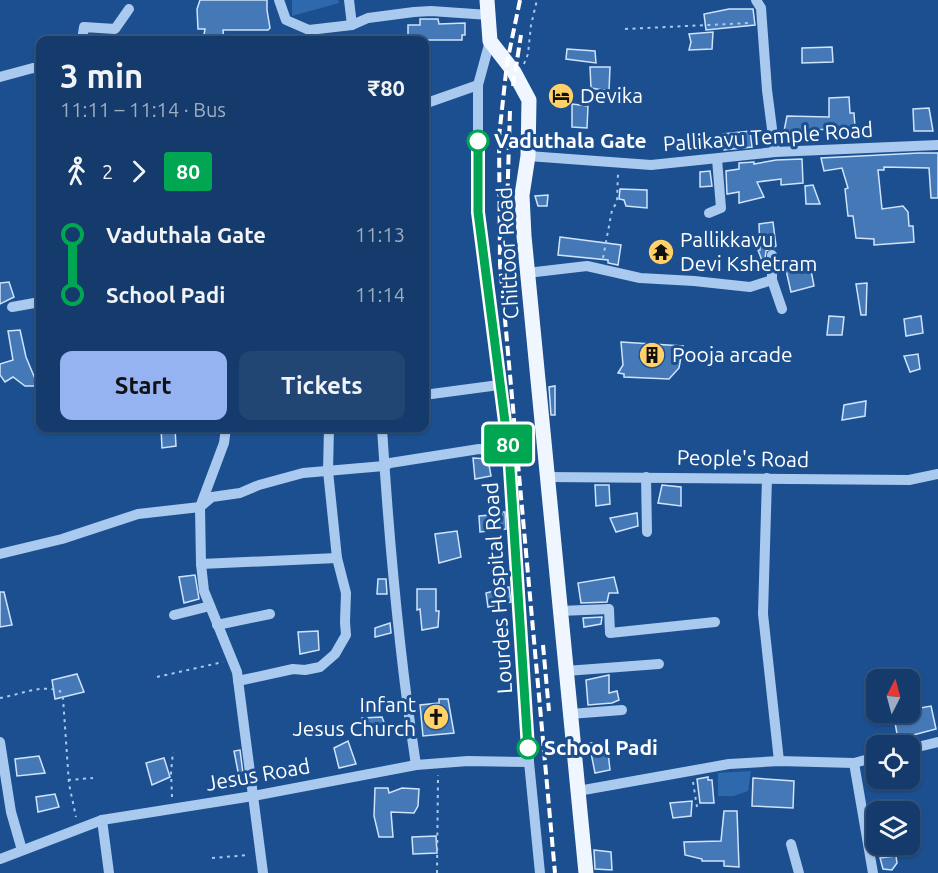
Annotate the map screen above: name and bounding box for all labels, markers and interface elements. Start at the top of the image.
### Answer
text: 3 min [60,57,143,94]
text: ₹80 [368,75,405,100]
hotel icon: Devika [546,81,576,111]
place label: Devika [580,83,643,107]
text: 11:11 – 11:14 · Bus [60,98,226,121]
street label: Pallikavu Temple Road [662,117,874,155]
place label: Vaduthala Gate [494,128,647,152]
marker: Vaduthala Gate [467,130,489,152]
icon: walk [60,155,93,188]
icon: forward [122,155,155,188]
text: 80 [176,159,200,183]
text: 2 [102,160,113,183]
street label: Chittoor Road [492,186,522,320]
text: Vaduthala Gate [106,222,266,247]
text: 11:13 [355,223,405,246]
place label: Pallikkavu Devi Kshetram [680,227,817,275]
temple icon: Pallikkavu Devi Kshetram [646,237,676,267]
text: School Padi [106,282,225,307]
text: 11:14 [355,283,405,306]
building icon: Pooja arcade [637,340,667,370]
place label: Pooja arcade [672,342,793,366]
button: Start [60,351,227,420]
button: Tickets [239,351,405,420]
line badge: 80 [481,424,535,464]
text: 80 [496,432,520,456]
street label: People's Road [677,445,809,471]
street label: Lourdes Hospital Road [478,482,516,695]
north arrow [866,669,920,723]
map controls [866,669,920,855]
place label: Infant Jesus Church [292,692,416,740]
church icon: Infant Jesus Church [421,702,451,732]
place label: School Padi [544,735,658,759]
button: locate [866,735,920,789]
marker: School Padi [517,737,539,759]
street label: Jesus Road [204,753,312,795]
button: layers [866,801,920,855]

